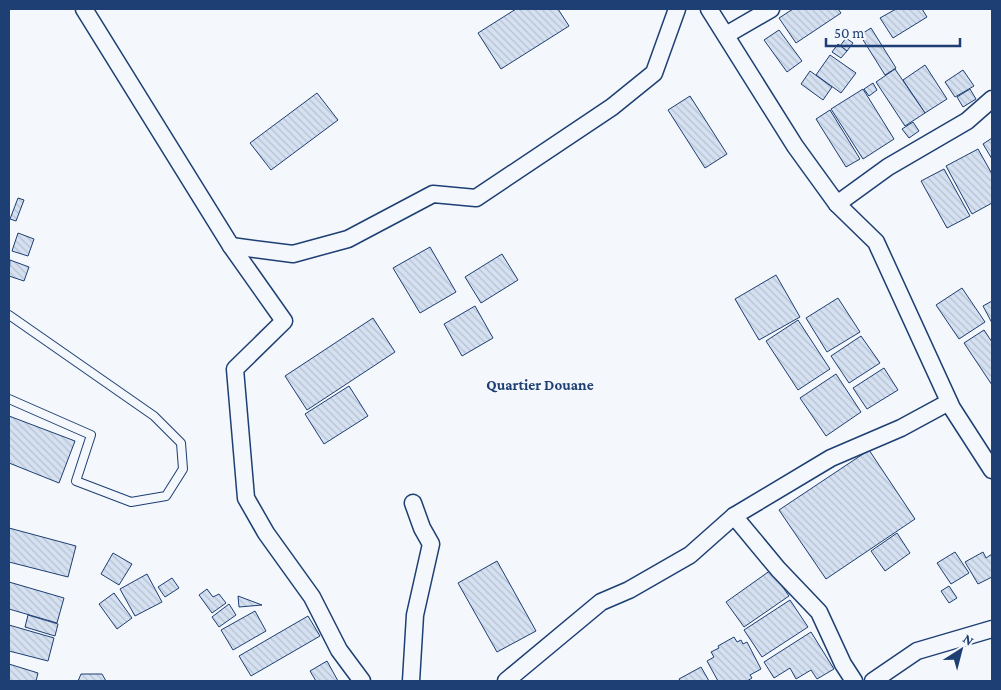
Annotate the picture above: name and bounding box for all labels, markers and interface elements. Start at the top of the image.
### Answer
scale bar [826,15,960,47]
text: 50 m [834,25,864,41]
district label: Quartier Douane [486,377,594,393]
north arrow [936,625,986,675]
text: N [960,630,978,649]

